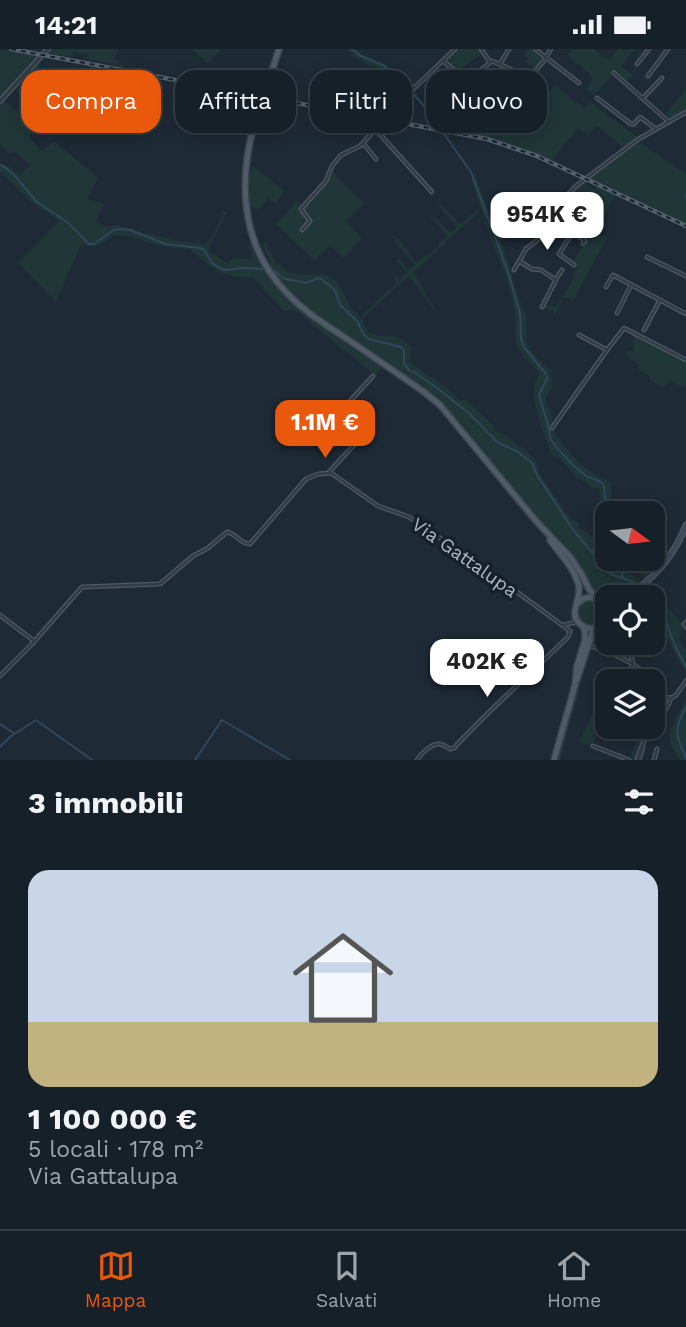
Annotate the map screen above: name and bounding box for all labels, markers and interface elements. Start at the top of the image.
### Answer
text: 14:21 [35,10,98,40]
chip: Compra [21,70,161,133]
chip: Affitta [175,70,296,133]
chip: Filtri [310,70,412,133]
chip: Nuovo [426,70,547,133]
pin: 954K € [490,193,604,252]
text: 954K € [507,201,587,228]
pin: 1.1M € [268,401,382,460]
text: 1.1M € [291,409,359,436]
north arrow [595,501,665,571]
map controls [595,501,665,739]
street label: Via Gattalupa [407,512,522,603]
button: locate [595,585,665,655]
pin: 402K € [430,639,544,699]
text: 402K € [446,648,528,675]
button: layers [595,669,665,739]
icon: filters [620,783,658,821]
text: 3 immobili [28,785,184,820]
icon: home [280,915,406,1041]
text: 1 100 000 € [28,1101,197,1136]
text: 5 locali · 178 m² [28,1136,203,1163]
text: Via Gattalupa [28,1163,178,1190]
tab: Mappa [85,1247,146,1312]
tab: Salvati [316,1247,377,1312]
tab: Home [547,1247,601,1312]

